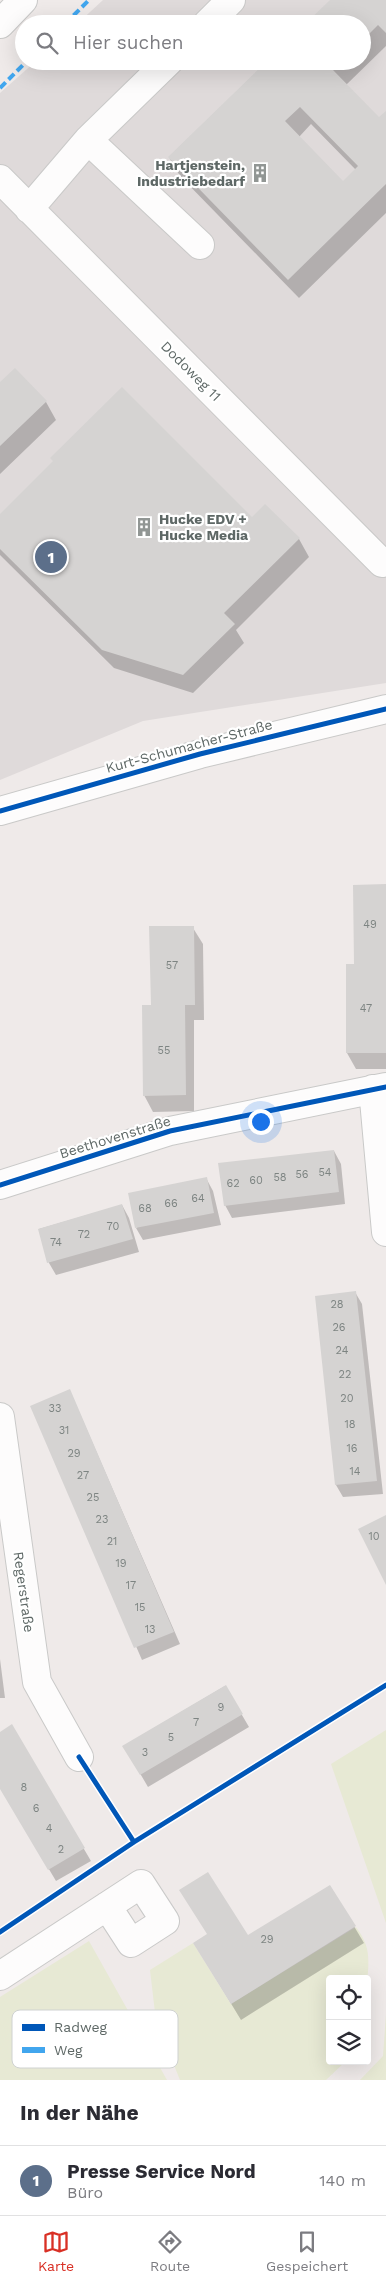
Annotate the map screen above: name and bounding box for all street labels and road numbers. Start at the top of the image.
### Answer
street label: Dodoweg 11 [158,338,224,404]
street label: Kurt-Schumacher-Straße [104,716,274,776]
street label: Beethovenstraße [57,1112,173,1162]
street label: Regerstraße [10,1551,38,1633]

